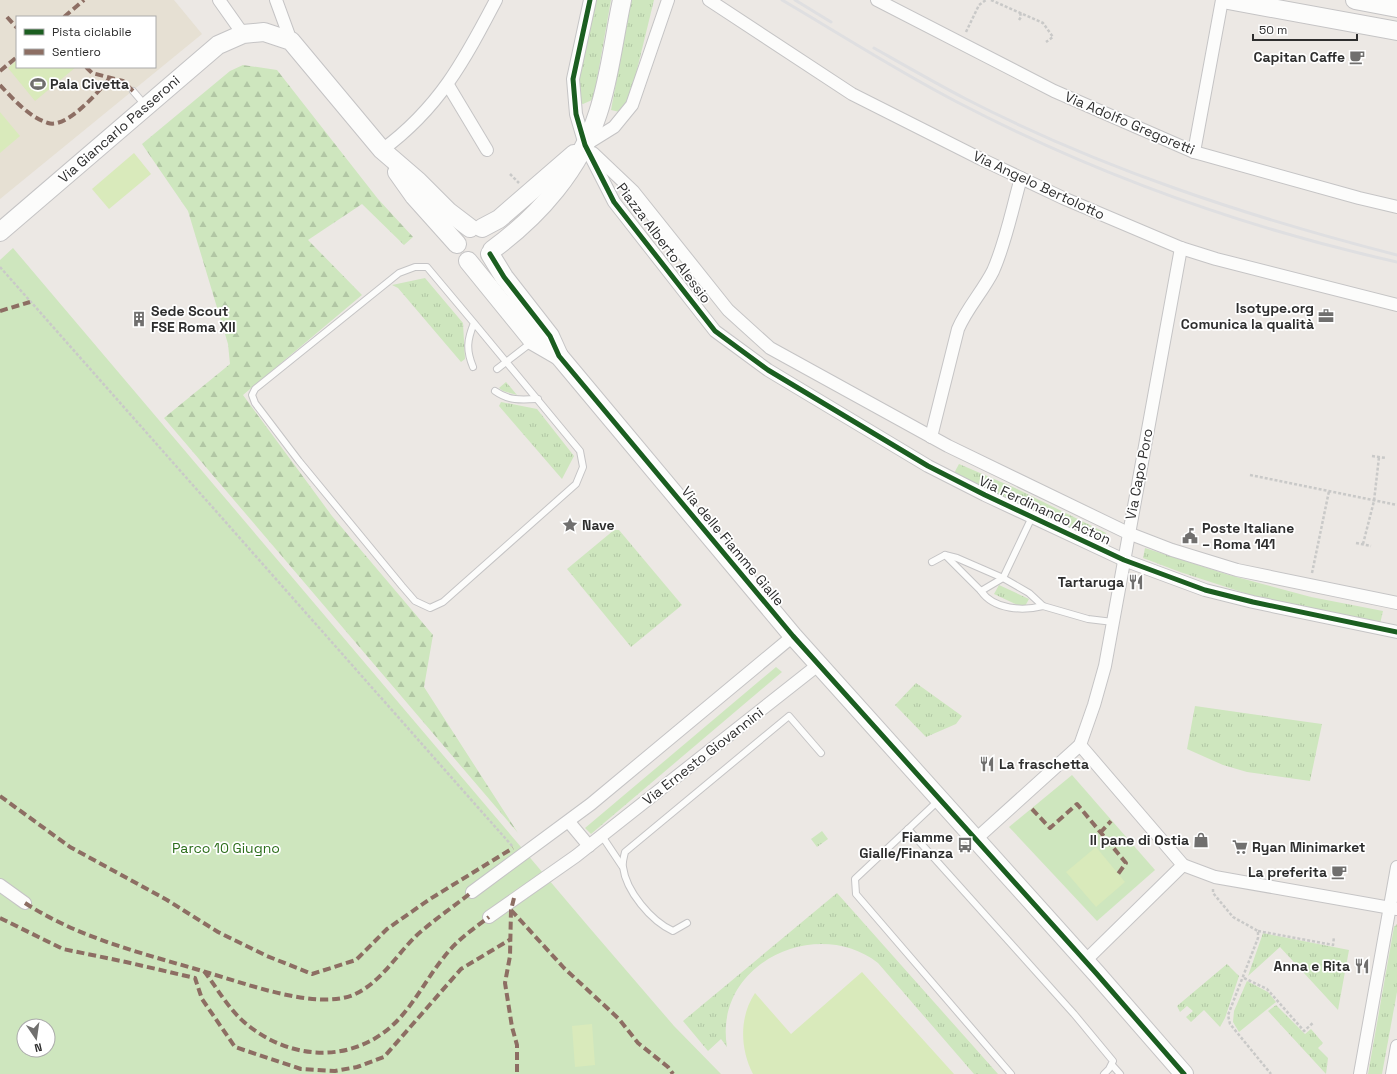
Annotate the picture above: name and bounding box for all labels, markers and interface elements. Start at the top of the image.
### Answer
legend [16,16,156,68]
scale bar [1253,16,1357,42]
text: 50 m [1259,22,1287,38]
text: Pista ciclabile [52,24,132,40]
text: Sentiero [52,44,101,60]
place label: Capitan Caffe [1253,48,1345,66]
cafe icon: Capitan Caffe [1348,48,1366,66]
street label: Via Giancarlo Passeroni [54,71,184,187]
sports icon: Pala Civetta [29,75,47,93]
place label: Pala Civetta [50,75,129,93]
street label: Via Adolfo Gregoretti [1062,87,1198,159]
street label: Via Angelo Bertolotto [970,147,1108,223]
street label: Piazza Alberto Alessio [613,179,715,307]
place label: Isotype.org Comunica la qualità [1181,299,1314,333]
place label: Sede Scout FSE Roma XII [151,302,236,336]
office icon: Isotype.org Comunica la qualità [1317,307,1335,325]
building icon: Sede Scout FSE Roma XII [130,310,148,328]
street label: Via Capo Poro [1121,427,1157,521]
street label: Via Ferdinando Acton [976,471,1114,549]
street label: Via delle Fiamme Gialle [678,483,788,609]
place icon: Nave [561,516,579,534]
place label: Nave [582,516,615,534]
place label: Poste Italiane – Roma 141 [1202,519,1294,553]
public building icon: Poste Italiane – Roma 141 [1181,527,1199,545]
place label: Tartaruga [1058,573,1124,591]
restaurant icon: Tartaruga [1127,573,1145,591]
street label: Via Ernesto Giovannini [639,703,767,809]
restaurant icon: La fraschetta [978,755,996,773]
place label: La fraschetta [999,755,1089,773]
place label: Fiamme Gialle/Finanza [859,828,953,862]
place label: Il pane di Ostia [1090,831,1189,849]
shop icon: Il pane di Ostia [1192,831,1210,849]
bus stop icon: Fiamme Gialle/Finanza [956,836,974,854]
supermarket icon: Ryan Minimarket [1231,838,1249,856]
place label: Ryan Minimarket [1252,838,1365,856]
park label: Parco 10 Giugno [172,839,280,857]
place label: La preferita [1248,863,1327,881]
cafe icon: La preferita [1330,863,1348,881]
place label: Anna e Rita [1274,957,1350,975]
restaurant icon: Anna e Rita [1353,957,1371,975]
north arrow [16,1018,56,1058]
text: N [33,1040,43,1055]

